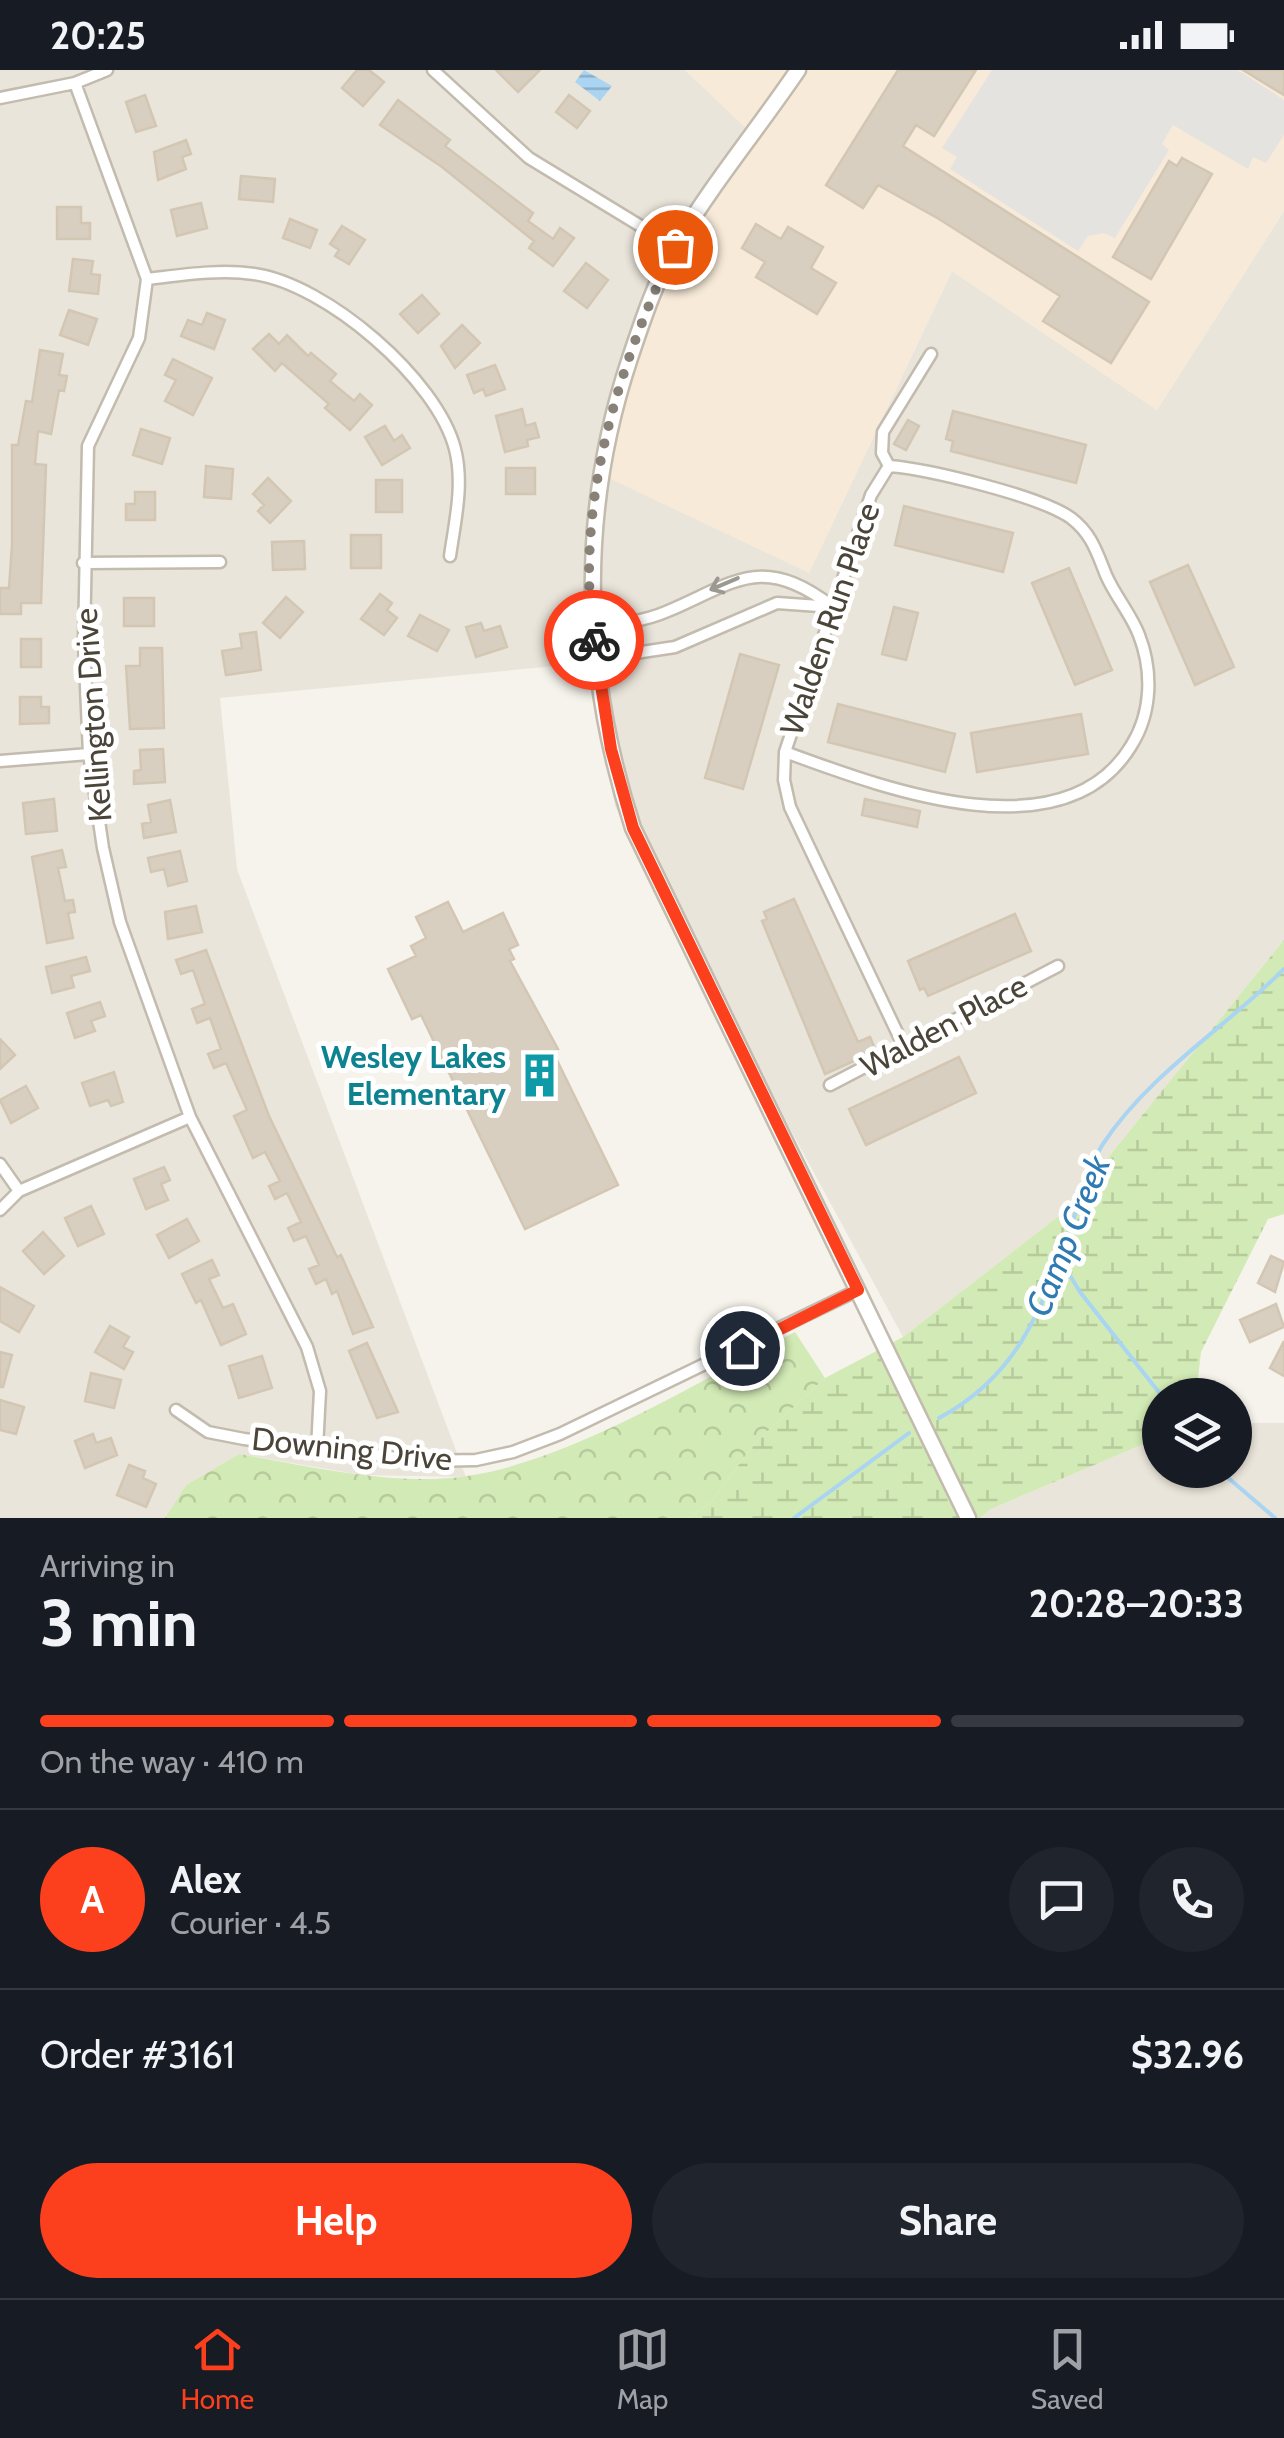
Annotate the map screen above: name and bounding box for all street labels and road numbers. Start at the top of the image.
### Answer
street label: Walden Run Place [771,497,888,740]
street label: Kellington Drive [66,607,119,823]
street label: Walden Place [854,965,1034,1086]
street label: Downing Drive [250,1419,454,1478]

